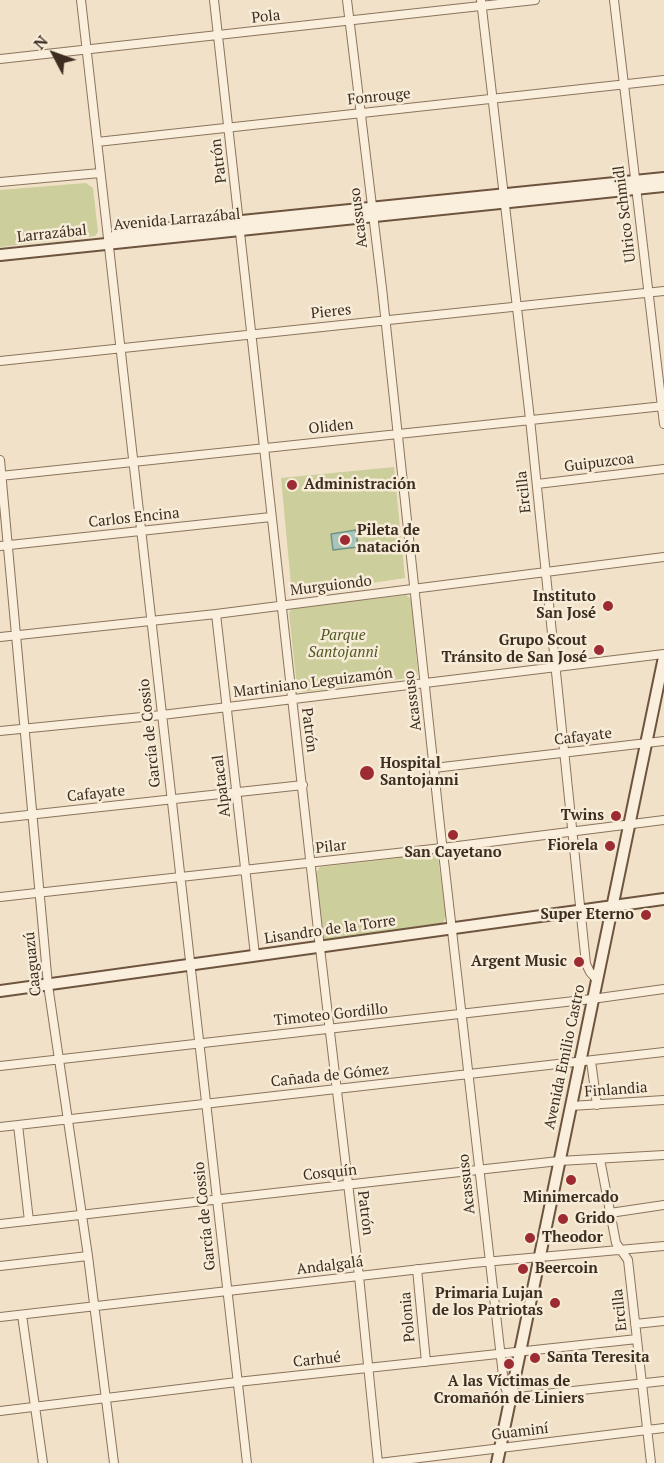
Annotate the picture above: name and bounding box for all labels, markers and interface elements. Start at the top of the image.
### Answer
street label: Pola [251,7,281,27]
north arrow [24,24,84,84]
text: N [28,30,53,54]
street label: Fonrouge [347,85,411,109]
street label: Patrón [207,138,231,184]
street label: Ulrico Schmidl [610,164,640,264]
street label: Acassuso [346,187,372,249]
street label: Avenida Larrazábal [113,205,241,235]
street label: Larrazábal [16,221,88,247]
street label: Pieres [310,301,352,323]
street label: Oliden [308,416,354,438]
street label: Guipuzcoa [563,450,635,476]
street label: Ercilla [513,470,535,514]
place label: Administración [304,476,416,494]
marker: Administración [285,478,299,492]
street label: Carlos Encina [88,504,180,532]
place label: Pileta de natación [357,522,420,557]
marker: Pileta de natación [338,533,352,547]
street label: Murguiondo [289,572,373,600]
place label: Instituto San José [533,588,596,623]
marker: Instituto San José [601,599,615,613]
park label: Parque Santojanni [308,627,378,662]
place label: Grupo Scout Tránsito de San José [442,632,587,667]
marker: Grupo Scout Tránsito de San José [592,643,606,657]
street label: Martiniano Leguizamón [232,664,394,702]
street label: Acassuso [400,670,426,732]
street label: García de Cossio [135,678,165,788]
street label: Patrón [297,707,321,753]
street label: Cafayate [553,725,613,749]
street label: Alpatacal [209,754,235,818]
place label: Hospital Santojanni [380,755,459,790]
marker: Hospital Santojanni [358,764,376,782]
street label: Cafayate [66,782,126,806]
place label: Twins [561,807,604,825]
marker: Twins [609,809,623,823]
marker: San Cayetano [446,828,460,842]
street label: Pilar [314,836,348,858]
place label: Fiorela [548,837,598,855]
marker: Fiorela [603,839,617,853]
place label: San Cayetano [404,844,502,862]
place label: Super Eterno [540,906,634,924]
marker: Super Eterno [639,908,653,922]
street label: Lisandro de la Torre [263,912,397,948]
street label: Caaguazú [21,931,45,997]
place label: Argent Music [471,953,567,971]
marker: Argent Music [572,955,586,969]
street label: Avenida Emilio Castro [541,983,589,1131]
street label: Timoteo Gordillo [273,1000,389,1030]
street label: Cañada de Gómez [270,1061,390,1091]
street label: Finlandia [584,1079,648,1101]
street label: Acassuso [455,1153,479,1215]
street label: García de Cossio [190,1161,220,1271]
street label: Cosquín [302,1161,358,1185]
marker: Minimercado [564,1173,578,1187]
place label: Minimercado [523,1189,619,1207]
street label: Patrón [353,1190,377,1236]
place label: Grido [575,1210,615,1228]
marker: Grido [556,1212,570,1226]
place label: Theodor [542,1229,603,1247]
marker: Theodor [523,1231,537,1245]
street label: Andalgalá [296,1253,364,1279]
place label: Beercoin [535,1260,598,1278]
marker: Beercoin [516,1262,530,1276]
place label: Primaria Lujan de los Patriotas [432,1285,543,1320]
street label: Ercilla [609,1288,631,1332]
street label: Polonia [397,1291,419,1343]
marker: Primaria Lujan de los Patriotas [548,1296,562,1310]
street label: Carhué [292,1349,342,1371]
place label: Santa Teresita [547,1349,650,1367]
marker: Santa Teresita [528,1351,542,1365]
marker: A las Víctimas de Cromañón de Liniers [502,1357,516,1371]
place label: A las Víctimas de Cromañón de Liniers [434,1373,584,1408]
street label: Guaminí [490,1420,550,1444]

